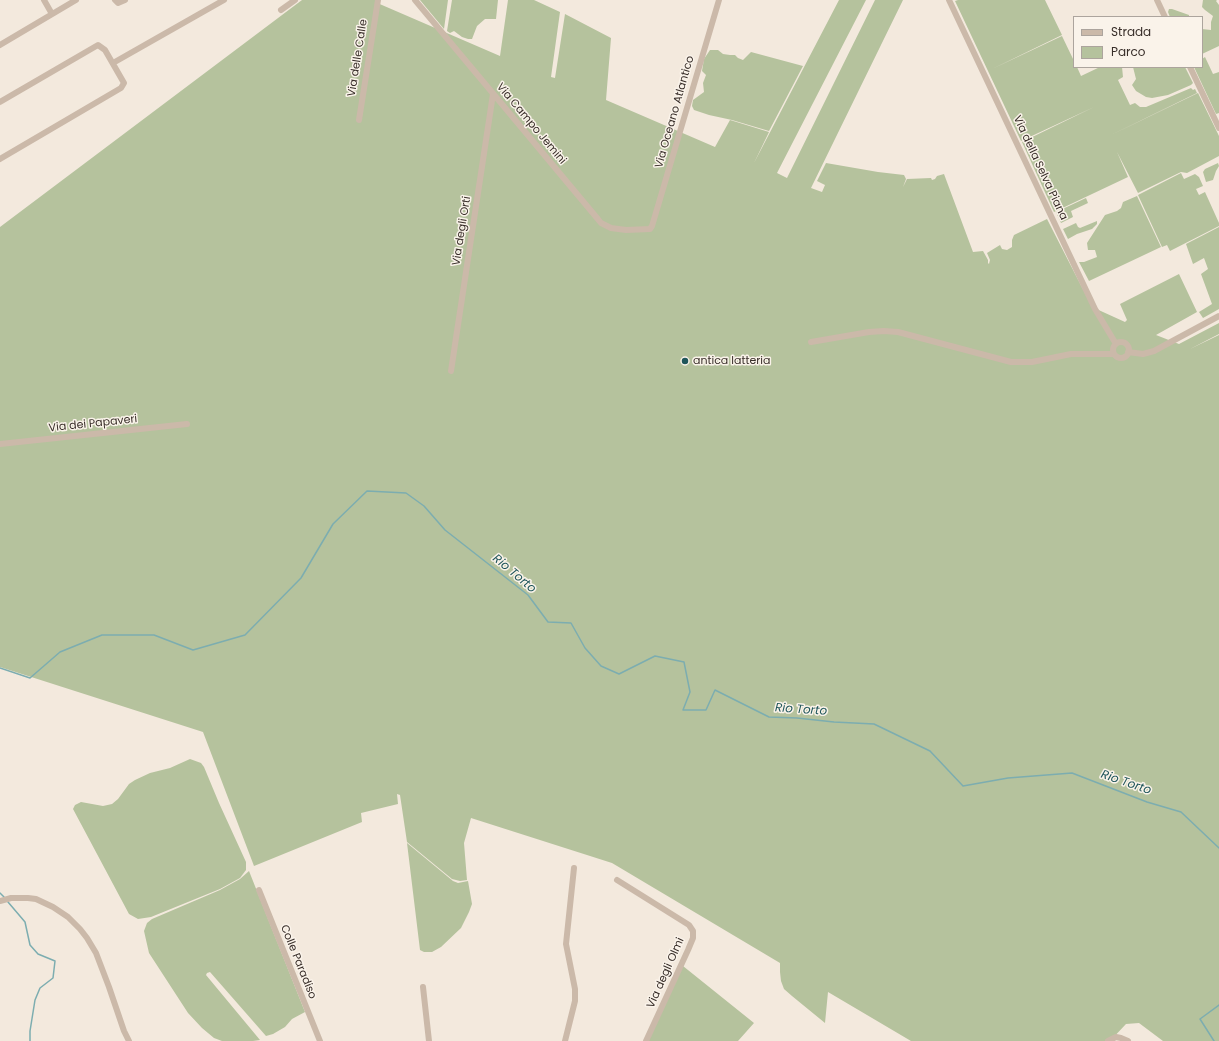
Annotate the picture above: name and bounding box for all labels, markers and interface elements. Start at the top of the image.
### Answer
legend [1073,16,1203,68]
street label: Via delle Calle [345,18,371,98]
text: Strada [1111,23,1151,40]
text: Parco [1111,43,1146,60]
street label: Via Oceano Atlantico [653,54,697,170]
street label: Via Campo Jemini [493,81,569,167]
street label: Via della Selva Piana [1010,114,1070,222]
street label: Via degli Orti [450,195,474,267]
place label: antica latteria [693,354,770,368]
marker: antica latteria [680,356,690,366]
street label: Via dei Papaveri [48,413,138,435]
water label: Rio Torto [489,552,539,596]
water label: Rio Torto [774,701,828,719]
water label: Rio Torto [1099,768,1153,798]
street label: Colle Paradiso [277,923,319,1001]
street label: Via degli Olmi [645,936,687,1010]

